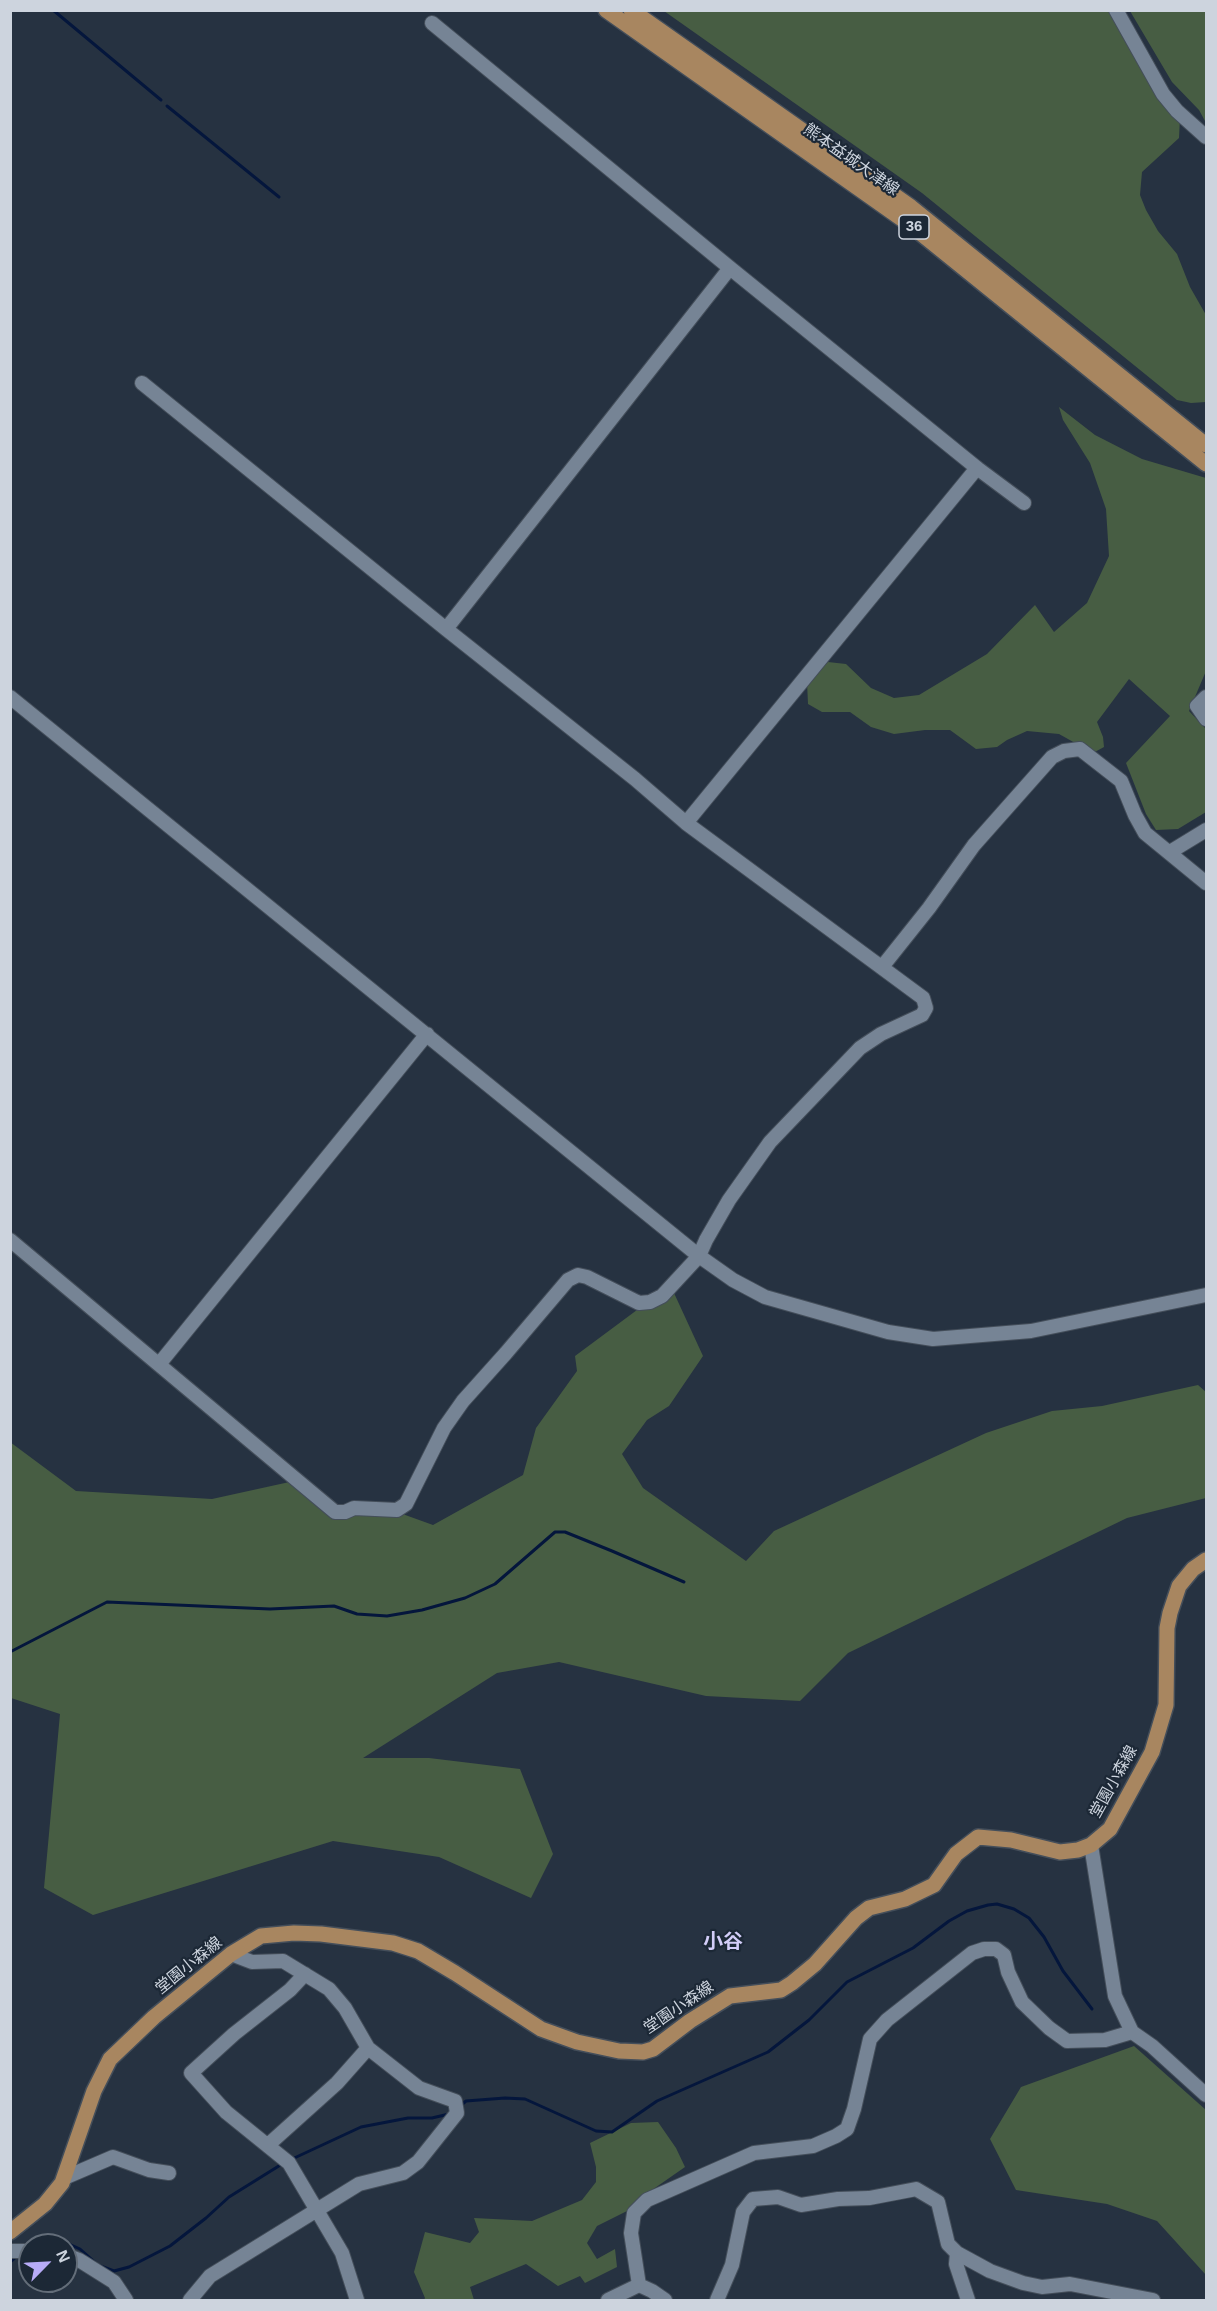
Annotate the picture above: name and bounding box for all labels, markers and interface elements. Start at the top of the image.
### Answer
street label: 熊本益城大津線 [800,120,902,200]
road number: 36 [899,215,929,239]
street label: 堂園小森線 [1086,1742,1142,1822]
district label: 小谷 [703,1930,743,1954]
street label: 堂園小森線 [152,1933,226,1999]
street label: 堂園小森線 [640,1978,718,2038]
north arrow [18,2233,78,2293]
text: N [53,2248,73,2265]

